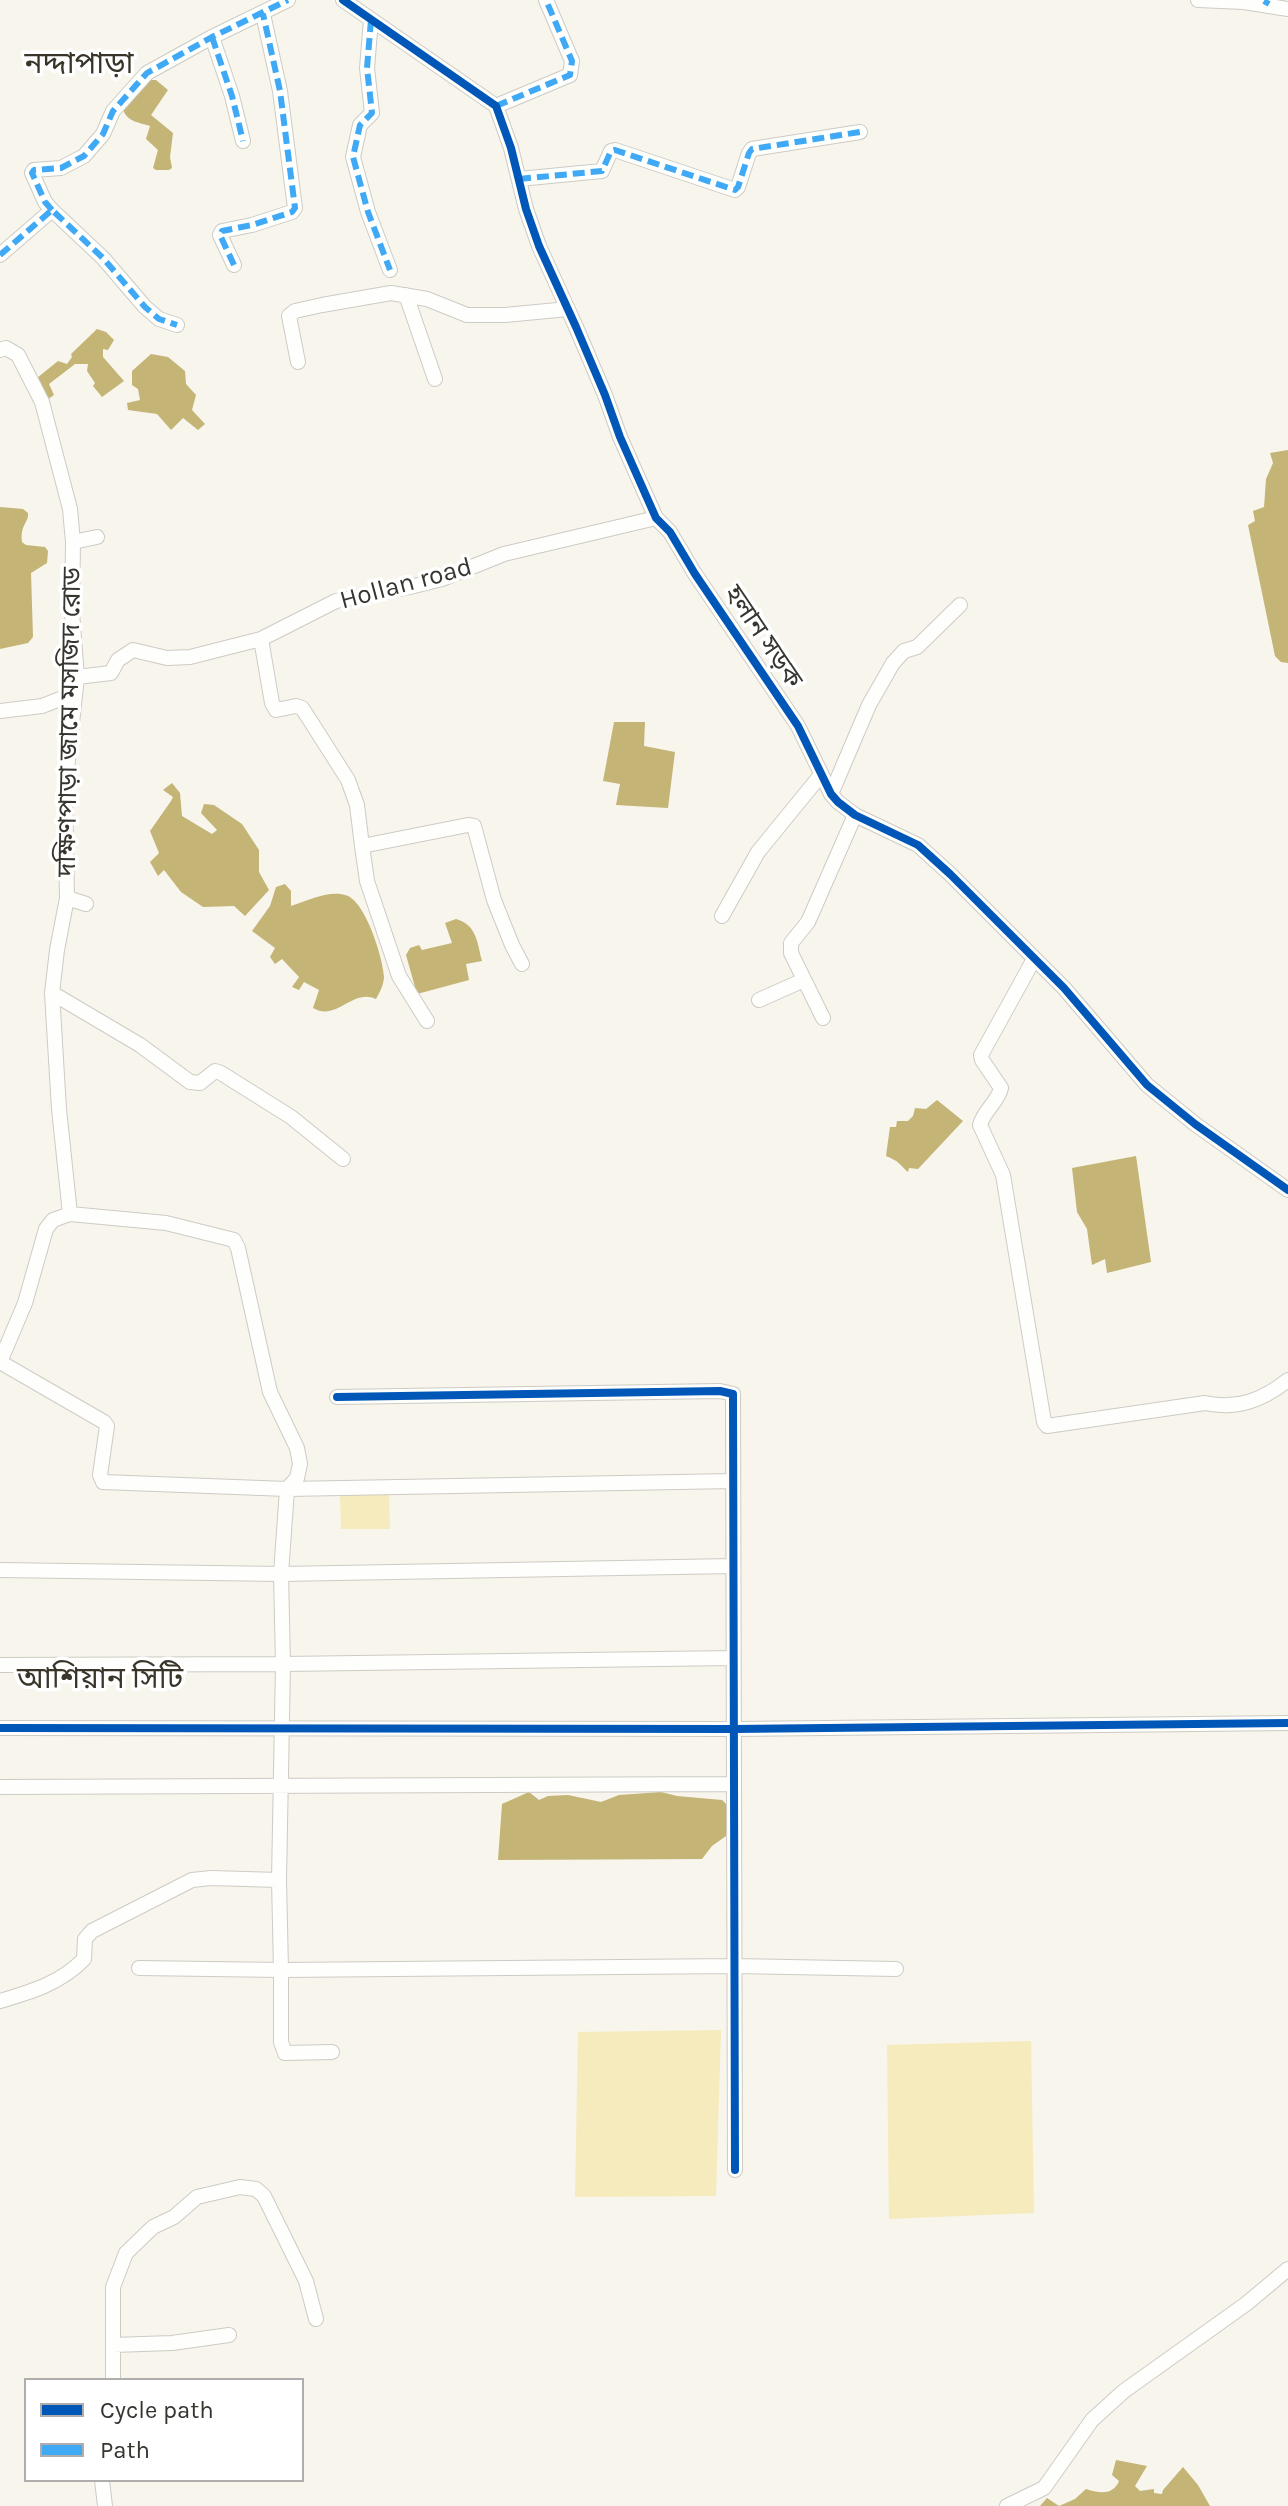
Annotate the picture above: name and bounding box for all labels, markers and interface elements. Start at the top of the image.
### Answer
district label: নদ্দাপাড়া [24,46,134,82]
street label: Hollan road [336,551,476,617]
street label: দক্ষিণপাড়া জামে মসজিদ রোড [52,567,88,877]
street label: হলান সড়ক [717,580,809,694]
district label: আশিয়ান সিটি [17,1661,183,1697]
legend [24,2378,304,2482]
text: Cycle path [100,2396,214,2424]
text: Path [100,2436,150,2464]

